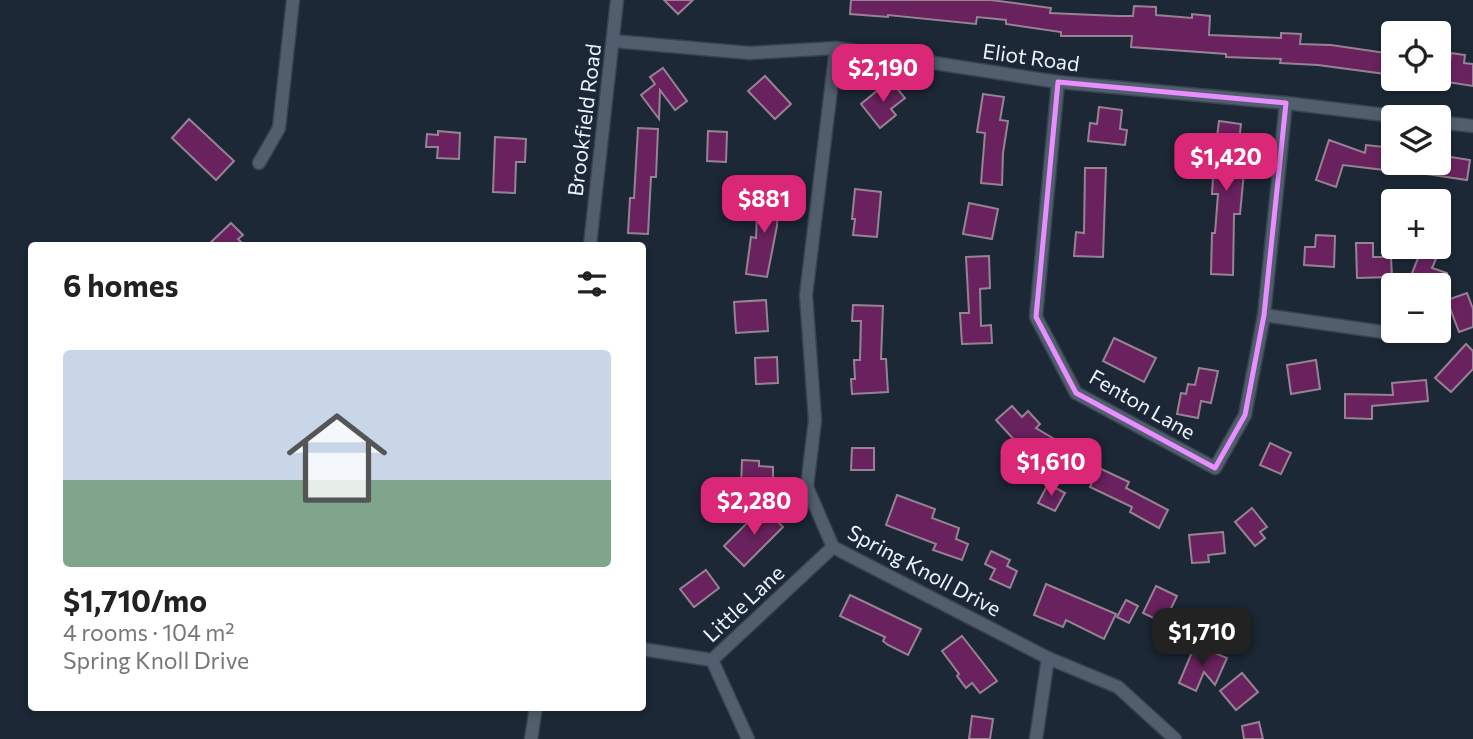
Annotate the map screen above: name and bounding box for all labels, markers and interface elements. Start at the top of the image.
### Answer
map controls [1381,21,1451,343]
button: locate [1381,21,1451,91]
street label: Eliot Road [981,37,1081,76]
street label: Brookfield Road [562,42,605,197]
pin: $2,190 [826,44,940,104]
text: $2,190 [848,53,918,81]
button: layers [1381,105,1451,175]
pin: $1,420 [1169,134,1283,193]
text: $1,420 [1190,142,1262,170]
pin: $881 [723,176,805,235]
text: $881 [738,184,790,212]
button: + [1381,189,1451,259]
icon: filters [573,265,611,303]
text: 6 homes [63,266,178,303]
button: − [1381,273,1451,343]
street label: Fenton Lane [1085,363,1200,444]
icon: home [274,395,400,521]
pin: $1,610 [994,438,1108,498]
text: $1,610 [1017,447,1085,475]
pin: $2,280 [697,477,811,537]
text: $2,280 [717,486,791,514]
street label: Spring Knoll Drive [844,519,1006,621]
street label: Little Lane [697,559,789,647]
text: $1,710/mo [63,581,207,618]
pin: $1,710 [1145,608,1259,668]
text: $1,710 [1168,617,1236,645]
text: 4 rooms · 104 m² [63,618,235,646]
text: Spring Knoll Drive [63,646,249,674]

